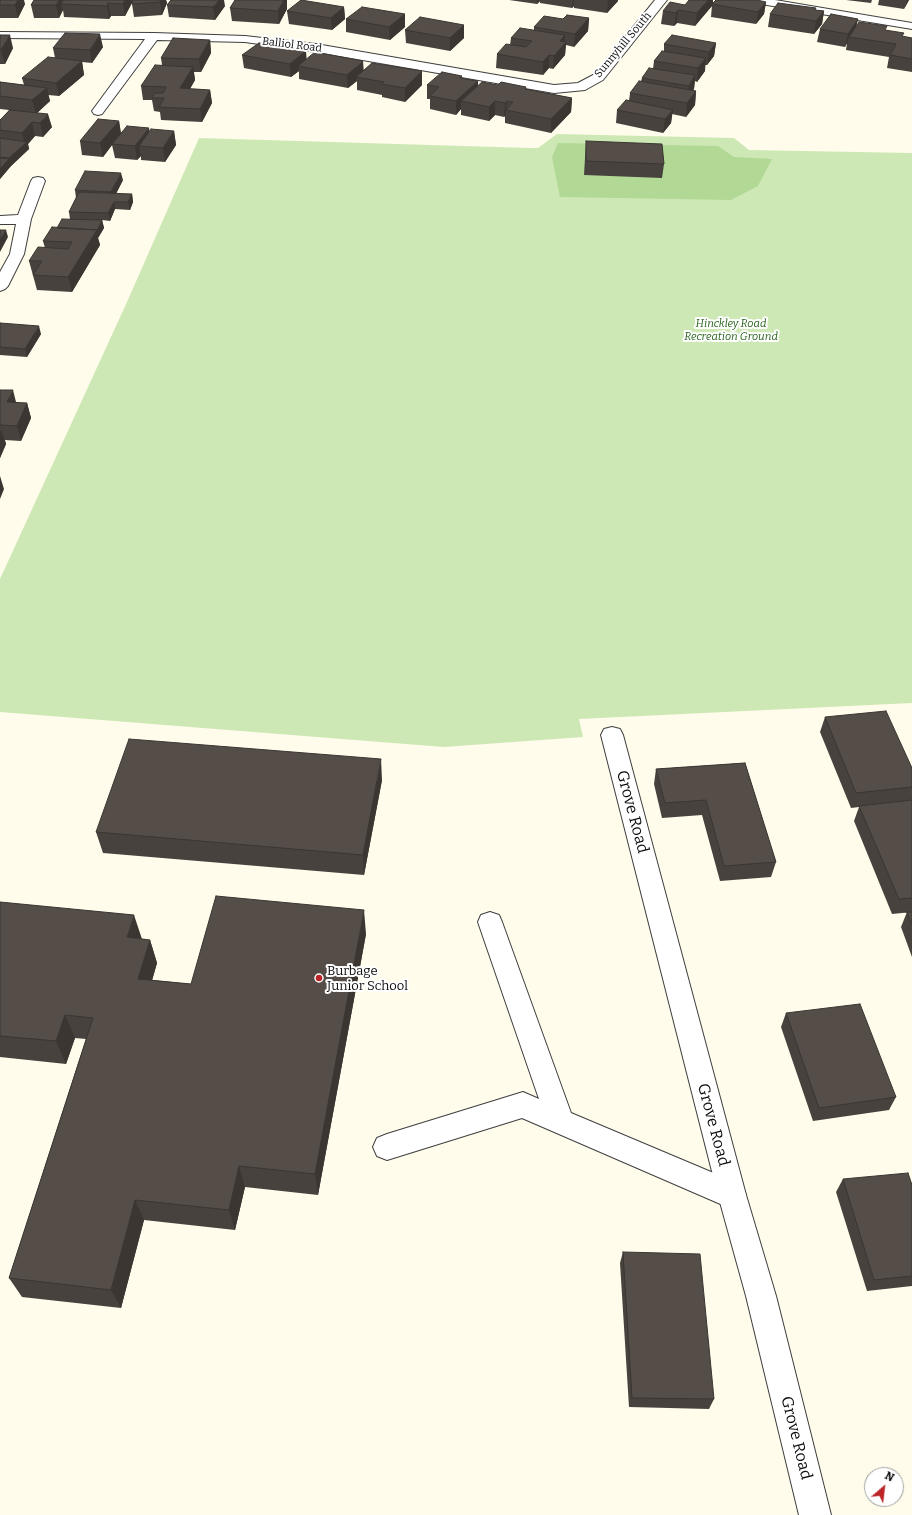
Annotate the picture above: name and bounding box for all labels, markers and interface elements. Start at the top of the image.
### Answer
street label: Sunnyhill South [592,10,654,80]
street label: Balliol Road [261,35,323,55]
park label: Hinckley Road Recreation Ground [684,317,778,343]
street label: Grove Road [612,768,652,856]
place label: Burbage Junior School [327,963,408,994]
marker: Burbage Junior School [314,973,324,983]
street label: Grove Road [693,1081,733,1169]
street label: Grove Road [776,1394,816,1482]
north arrow [864,1467,904,1507]
text: N [883,1469,896,1485]

